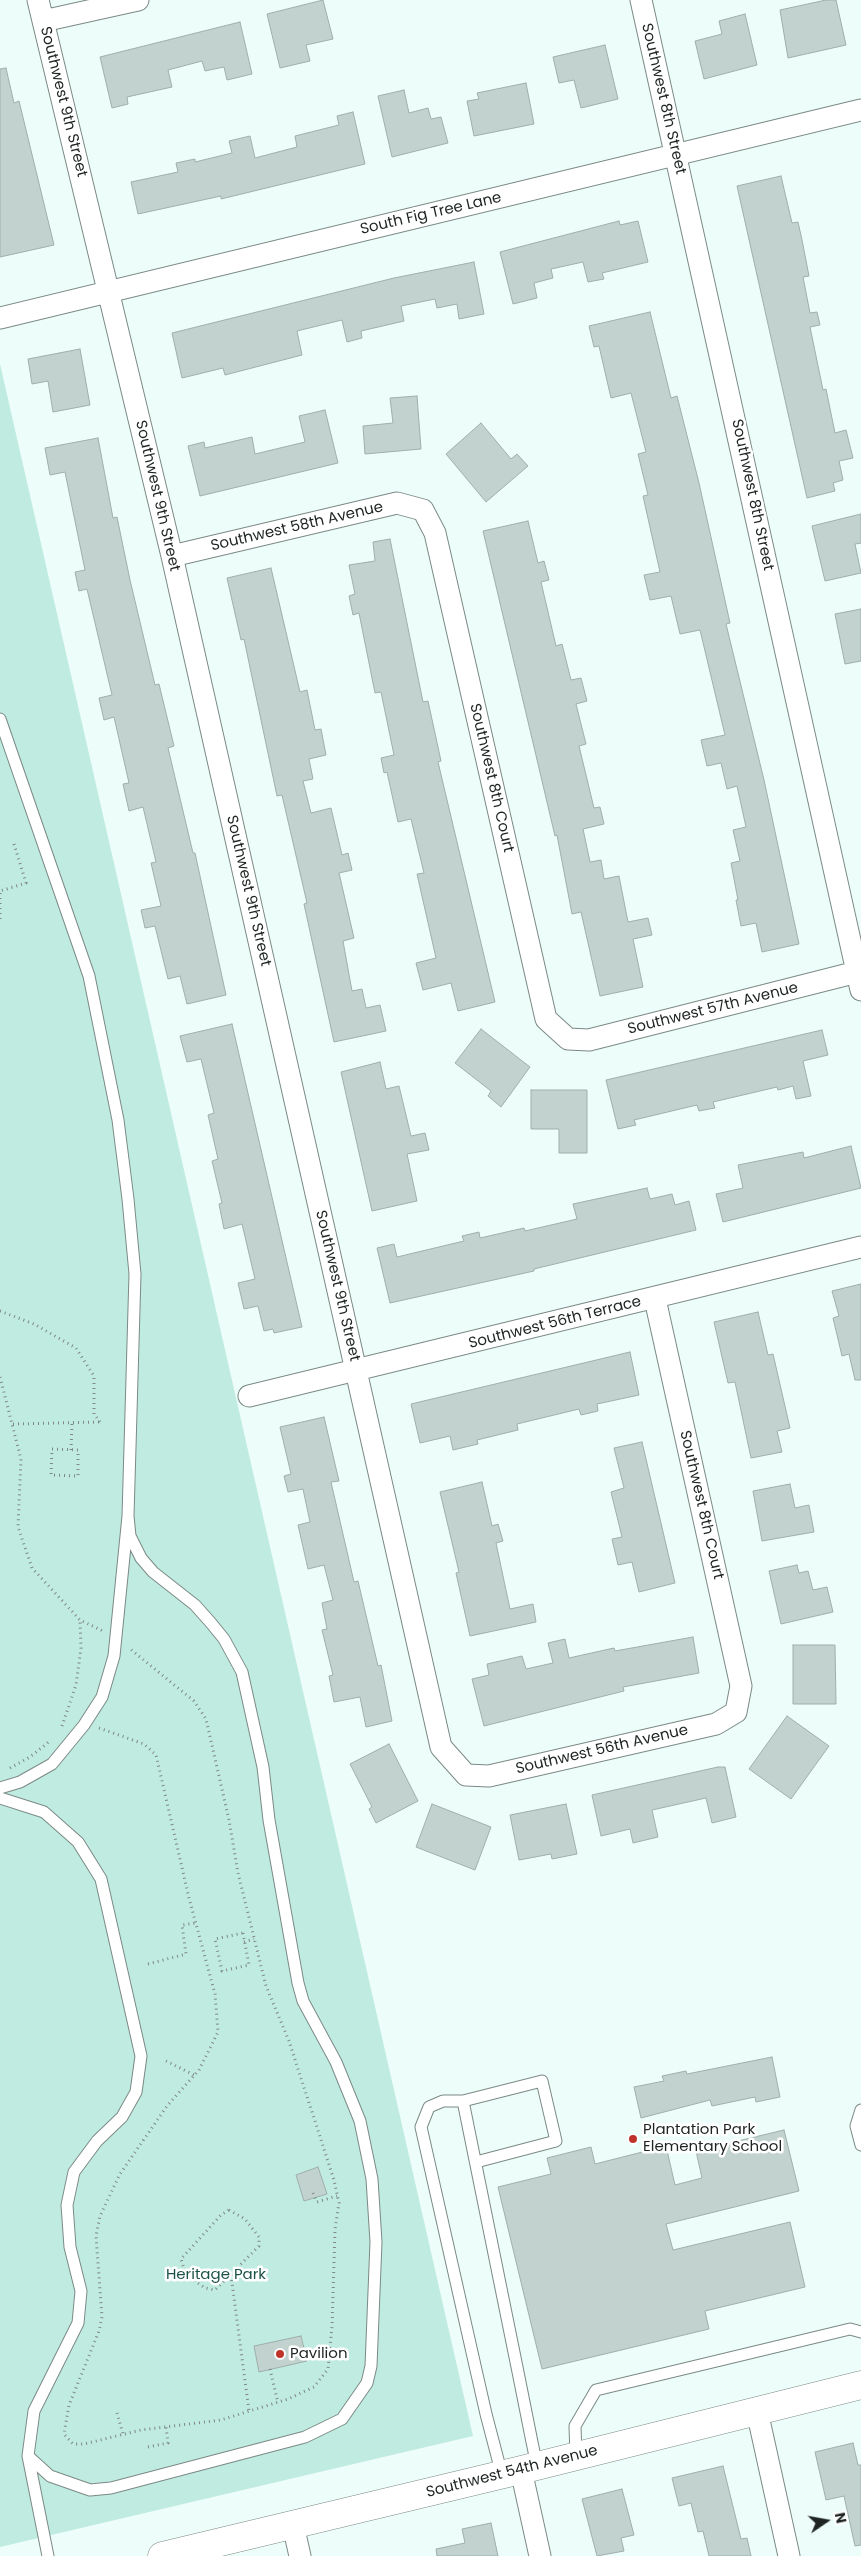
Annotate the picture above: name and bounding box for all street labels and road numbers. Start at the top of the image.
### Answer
street label: Southwest 8th Street [637,22,689,176]
street label: Southwest 9th Street [36,25,90,179]
street label: South Fig Tree Lane [359,189,503,239]
street label: Southwest 8th Street [727,418,777,572]
street label: Southwest 9th Street [131,419,183,573]
street label: Southwest 58th Avenue [209,498,385,556]
street label: Southwest 8th Court [465,702,517,854]
street label: Southwest 9th Street [222,814,274,968]
street label: Southwest 57th Avenue [626,979,800,1039]
street label: Southwest 9th Street [311,1209,363,1363]
street label: Southwest 56th Terrace [467,1293,643,1353]
street label: Southwest 8th Court [675,1429,727,1581]
street label: Southwest 56th Avenue [514,1721,690,1779]
street label: Southwest 54th Avenue [424,2442,600,2502]

